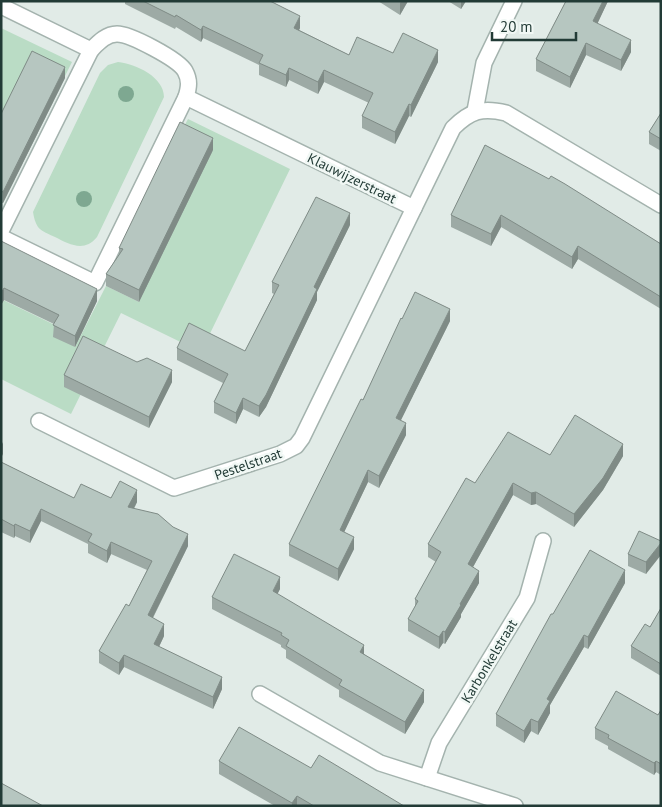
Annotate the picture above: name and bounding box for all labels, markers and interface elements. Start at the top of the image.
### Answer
scale bar [492,10,576,42]
text: 20 m [500,17,533,36]
street label: Klauwijzerstraat [305,149,400,207]
street label: Pestelstraat [212,444,284,484]
street label: Karbonkelstraat [457,616,521,706]

